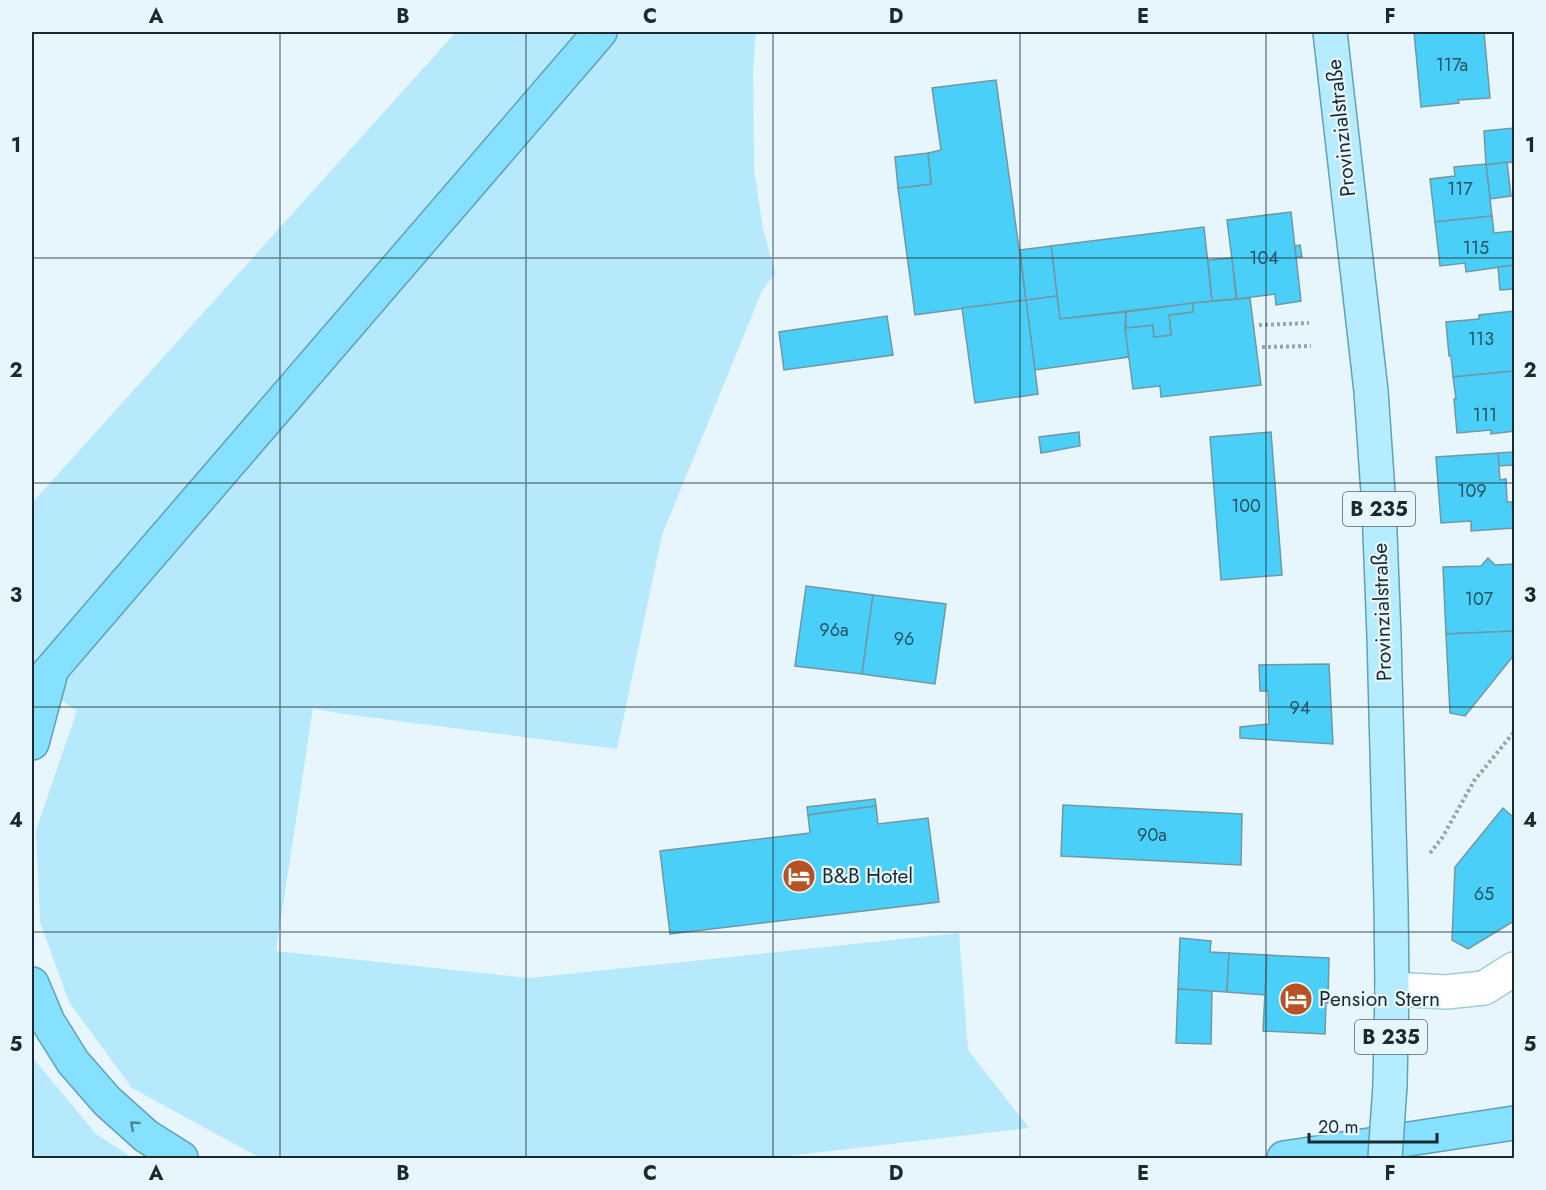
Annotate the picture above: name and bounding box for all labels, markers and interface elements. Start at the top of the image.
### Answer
text: A [148,2,164,31]
text: B [396,2,410,31]
text: C [643,2,657,31]
text: D [889,2,903,31]
text: E [1137,2,1149,31]
text: F [1384,2,1396,31]
house number: 117a [1436,52,1468,78]
street label: Provinzialstraße [1319,57,1363,198]
text: 1 [11,131,21,160]
text: 1 [1525,131,1535,160]
house number: 117 [1447,176,1473,202]
house number: 115 [1463,235,1489,261]
house number: 104 [1249,245,1279,271]
house number: 113 [1468,326,1494,352]
text: 2 [9,356,23,385]
text: 2 [1523,356,1537,385]
house number: 111 [1473,402,1497,428]
house number: 109 [1457,478,1487,504]
road number: B 235 [1343,492,1415,526]
house number: 100 [1231,493,1261,519]
street label: Provinzialstraße [1365,542,1399,682]
text: 3 [10,581,22,610]
text: 3 [1524,581,1536,610]
house number: 107 [1465,586,1494,612]
house number: 96a [819,617,849,643]
house number: 96 [894,626,914,652]
house number: 94 [1290,695,1310,721]
text: 4 [9,806,23,835]
text: 4 [1523,806,1537,835]
house number: 90a [1137,822,1167,848]
hotel icon: B&B Hotel [781,858,817,894]
place label: B&B Hotel [822,861,913,891]
house number: 65 [1474,881,1494,907]
hotel icon: Pension Stern [1278,981,1314,1017]
place label: Pension Stern [1319,984,1440,1014]
road number: B 235 [1355,1020,1427,1054]
text: 5 [10,1030,23,1059]
text: 5 [1524,1030,1537,1059]
scale bar [1309,1106,1436,1144]
text: 20 m [1318,1114,1358,1140]
one-way arrow [130,1121,141,1132]
text: A [148,1159,164,1188]
text: B [396,1159,410,1188]
text: C [643,1159,657,1188]
text: D [889,1159,903,1188]
text: E [1137,1159,1149,1188]
text: F [1384,1159,1396,1188]

